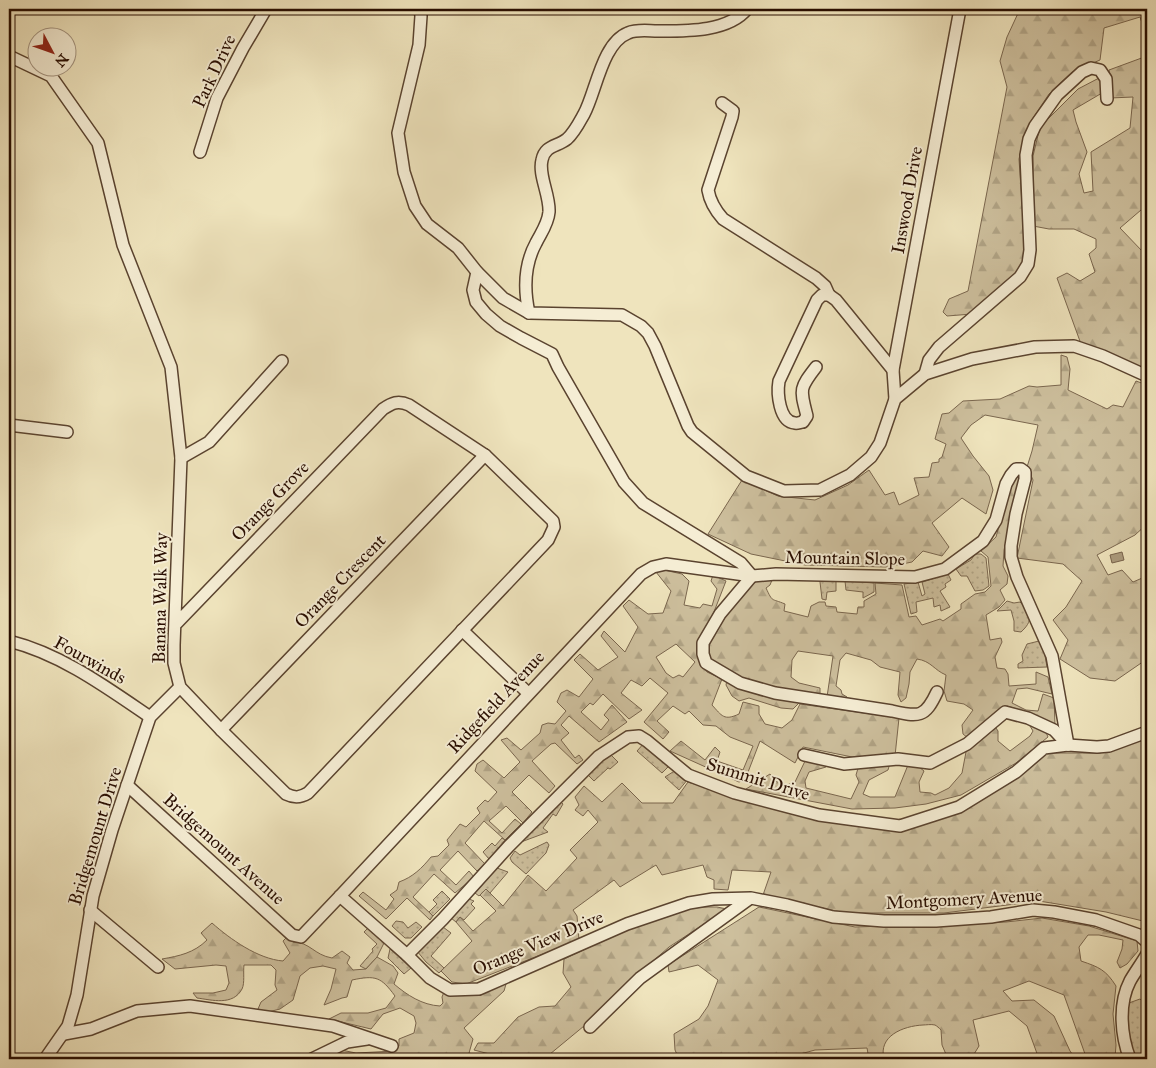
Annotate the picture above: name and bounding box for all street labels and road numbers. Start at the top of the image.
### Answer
street label: Park Drive [188,31,240,111]
street label: Inswood Drive [887,145,927,255]
street label: Orange Grove [227,457,314,546]
street label: Orange Crescent [290,529,391,633]
street label: Banana Walk Way [148,532,172,664]
street label: Mountain Slope [785,546,905,570]
street label: Fourwinds [50,631,130,689]
street label: Ridgefield Avenue [443,646,550,759]
street label: Summit Drive [704,753,812,805]
street label: Bridgemount Drive [63,764,127,908]
street label: Bridgemount Avenue [158,789,289,910]
street label: Montgomery Avenue [885,884,1043,915]
street label: Orange View Drive [469,906,607,981]

